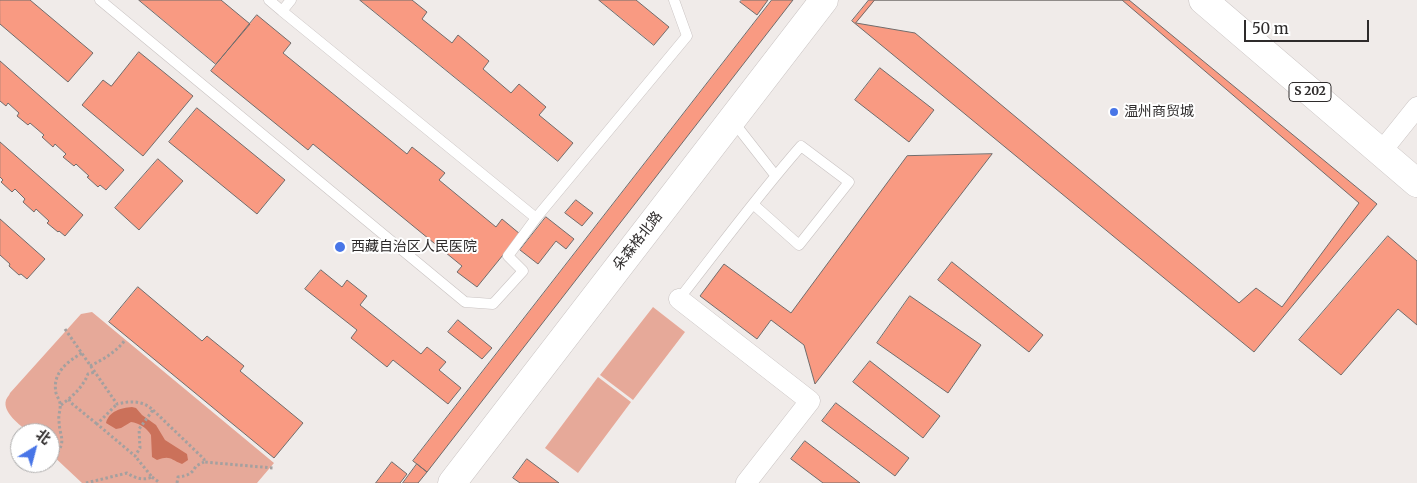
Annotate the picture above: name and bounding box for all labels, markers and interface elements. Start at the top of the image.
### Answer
scale bar [1247,10,1372,42]
text: 50 m [1252,19,1289,38]
road number: S 202 [1289,82,1331,101]
place label: 温州商贸城 [1124,104,1194,120]
marker: 温州商贸城 [1108,106,1120,118]
street label: 朵森格北路 [610,208,666,274]
place label: 西藏自治区人民医院 [351,239,477,255]
marker: 西藏自治区人民医院 [333,240,347,254]
north arrow [10,423,60,473]
text: 北 [32,425,54,448]

